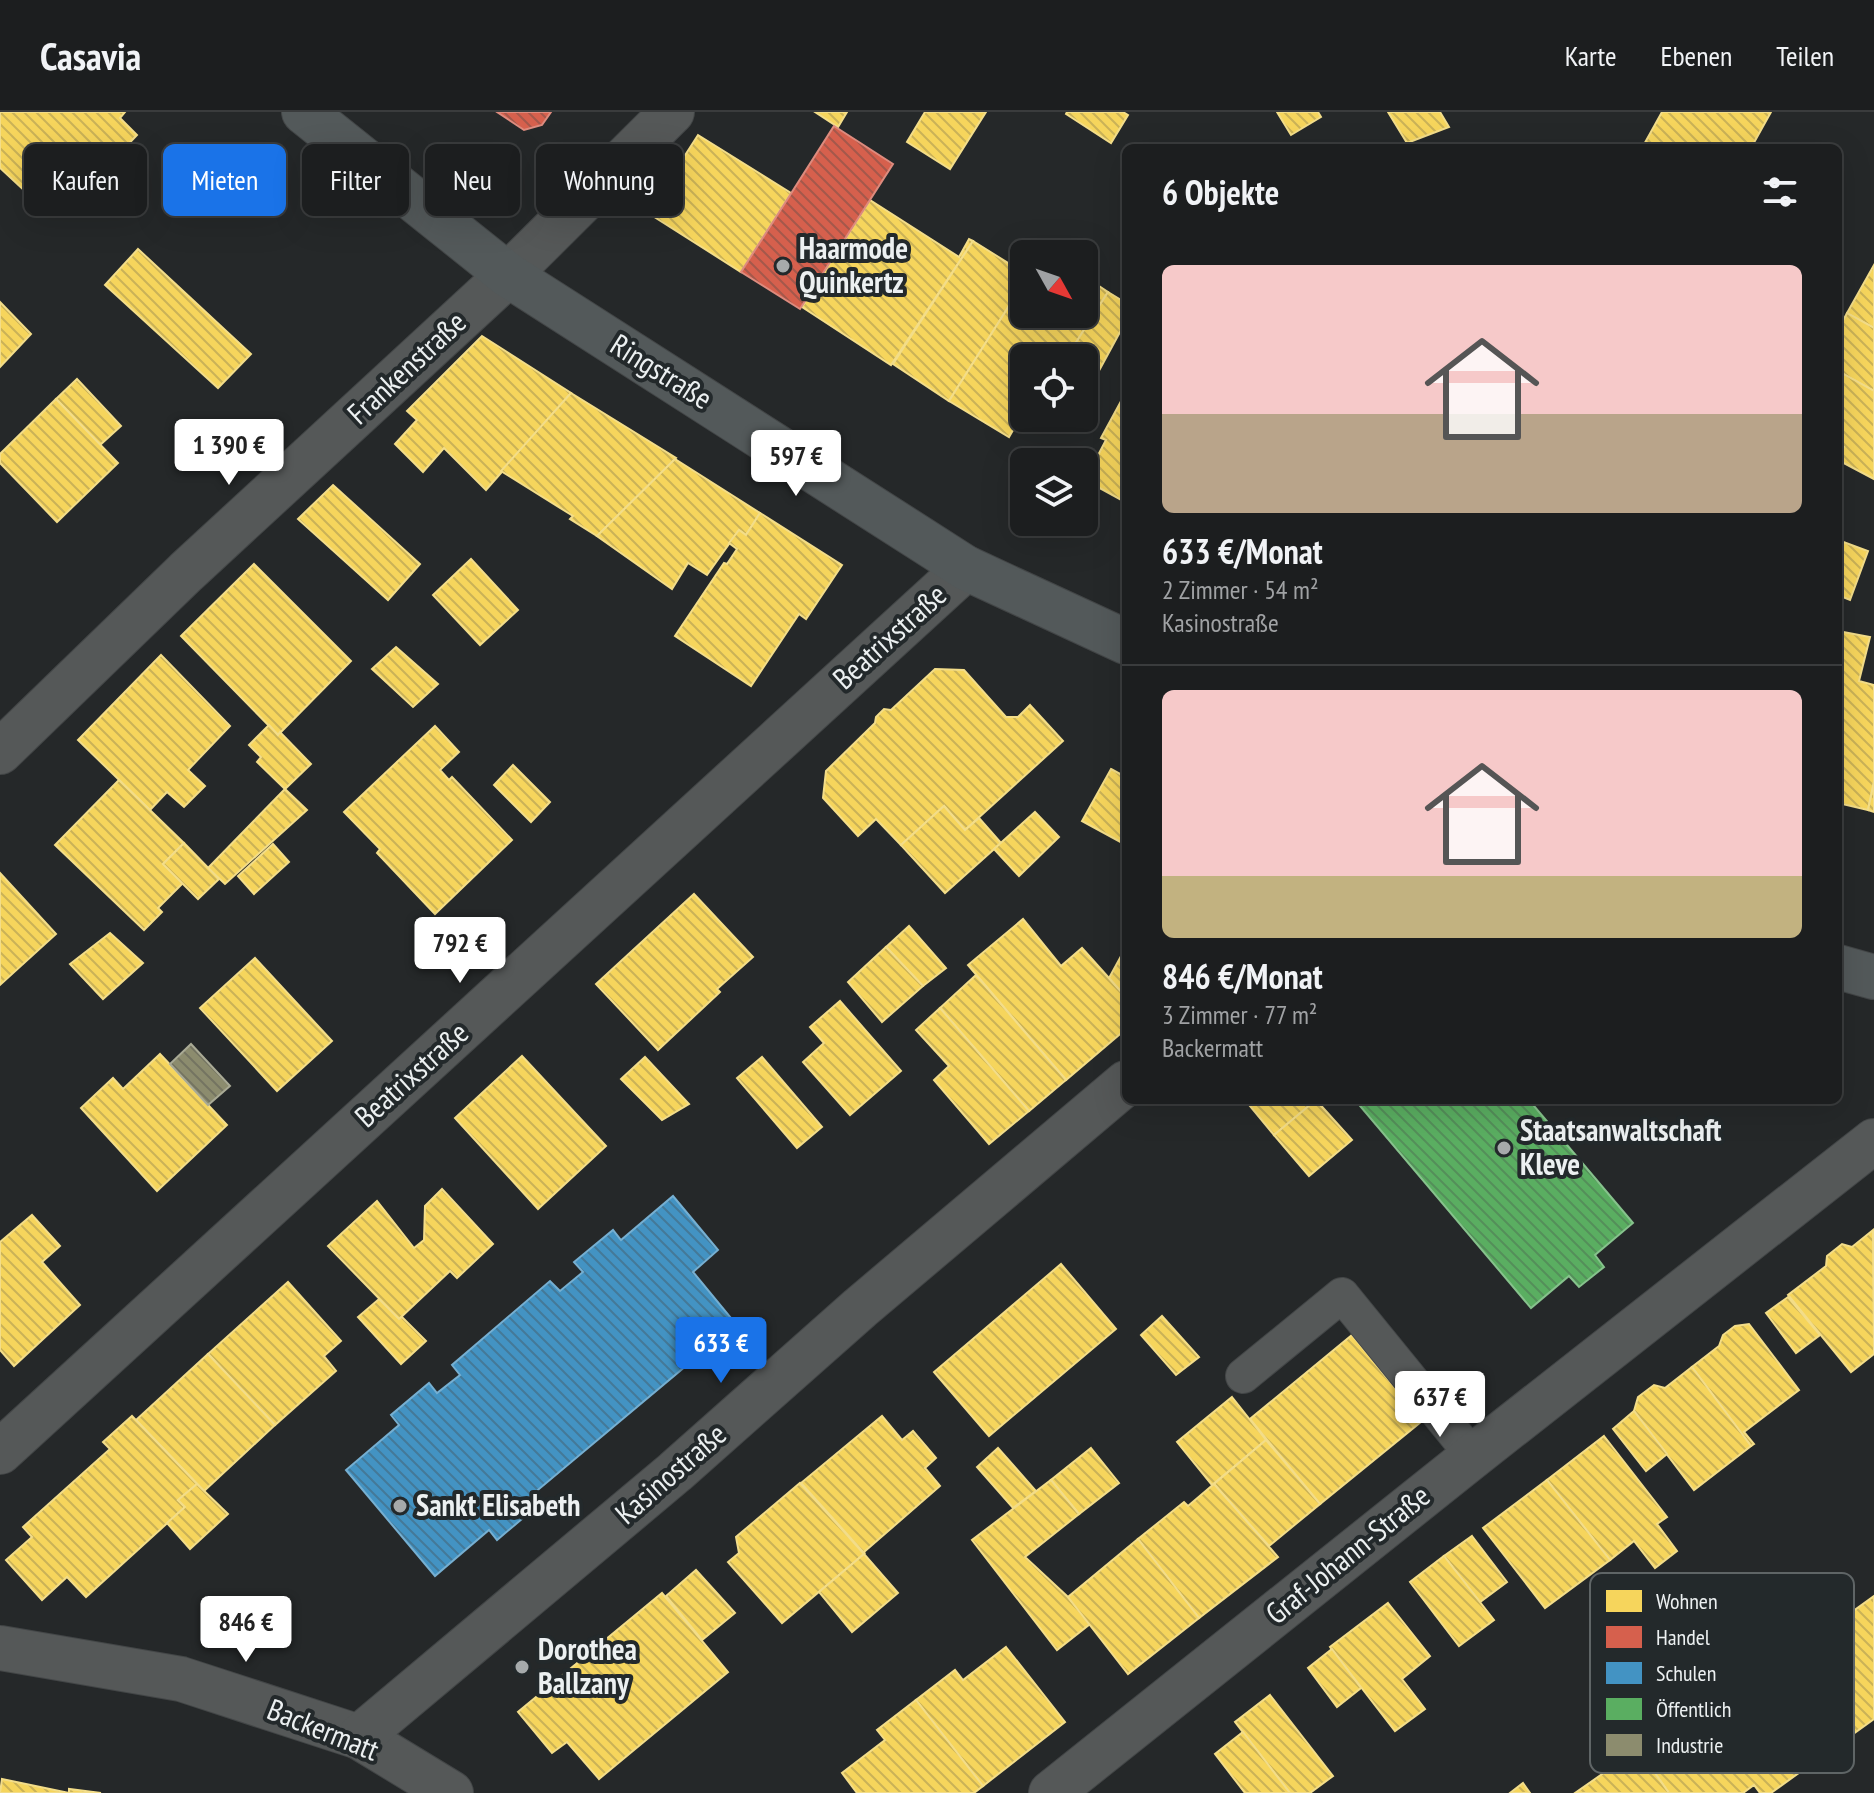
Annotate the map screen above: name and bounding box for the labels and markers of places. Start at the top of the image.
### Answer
place label: Haarmode Quinkertz [799,228,908,301]
marker: Haarmode Quinkertz [774,257,792,275]
pin: 1 390 € [155,419,303,487]
pin: 597 € [740,430,852,498]
pin: 792 € [404,917,516,985]
place label: Staatsanwaltschaft Kleve [1520,1110,1722,1183]
marker: Staatsanwaltschaft Kleve [1495,1139,1513,1157]
pin: 633 € [665,1317,777,1385]
pin: 637 € [1384,1371,1496,1439]
place label: Sankt Elisabeth [416,1485,580,1524]
marker: Sankt Elisabeth [391,1497,409,1515]
pin: 846 € [190,1596,302,1664]
place label: Dorothea Ballzany [538,1629,637,1702]
marker: Dorothea Ballzany [513,1658,531,1676]

